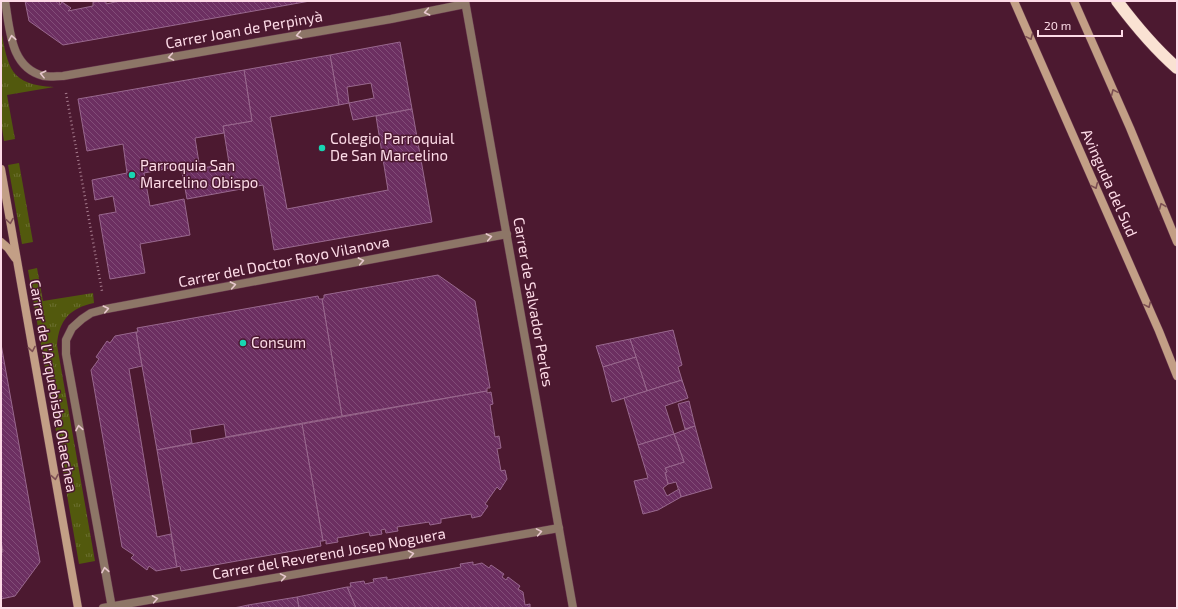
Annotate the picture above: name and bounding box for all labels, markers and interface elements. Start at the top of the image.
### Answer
street label: Carrer Joan de Perpinyà [164,6,324,52]
one-way arrow [424,7,430,15]
scale bar [1038,12,1122,38]
text: 20 m [1044,18,1071,32]
one-way arrow [296,30,302,39]
one-way arrow [1025,32,1033,40]
one-way arrow [8,34,16,41]
one-way arrow [168,52,174,61]
one-way arrow [40,71,46,79]
one-way arrow [1111,89,1119,96]
street label: Avinguda del Sud [1078,126,1142,239]
place label: Colegio Parroquial De San Marcelino [330,129,455,164]
marker: Colegio Parroquial De San Marcelino [317,143,327,153]
place label: Parroquia San Marcelino Obispo [140,156,258,191]
marker: Parroquia San Marcelino Obispo [127,170,137,180]
one-way arrow [1091,183,1099,190]
one-way arrow [1159,202,1167,210]
street label: Carrer de Salvador Perles [510,216,558,388]
one-way arrow [5,218,14,224]
street label: Carrer del Doctor Royo Vilanova [177,232,391,290]
one-way arrow [486,234,492,242]
one-way arrow [358,258,364,266]
street label: Carrer de l'Arquebisbe Olaechea [26,278,82,494]
one-way arrow [230,282,237,290]
one-way arrow [1143,302,1151,309]
one-way arrow [103,306,109,314]
place label: Consum [251,333,306,351]
marker: Consum [238,338,248,348]
one-way arrow [27,346,36,352]
one-way arrow [75,425,84,431]
one-way arrow [50,474,59,480]
street label: Carrer del Reverend Josep Noguera [211,524,447,582]
one-way arrow [536,528,542,537]
one-way arrow [408,550,414,559]
one-way arrow [101,567,110,573]
one-way arrow [280,573,286,581]
one-way arrow [152,595,158,604]

